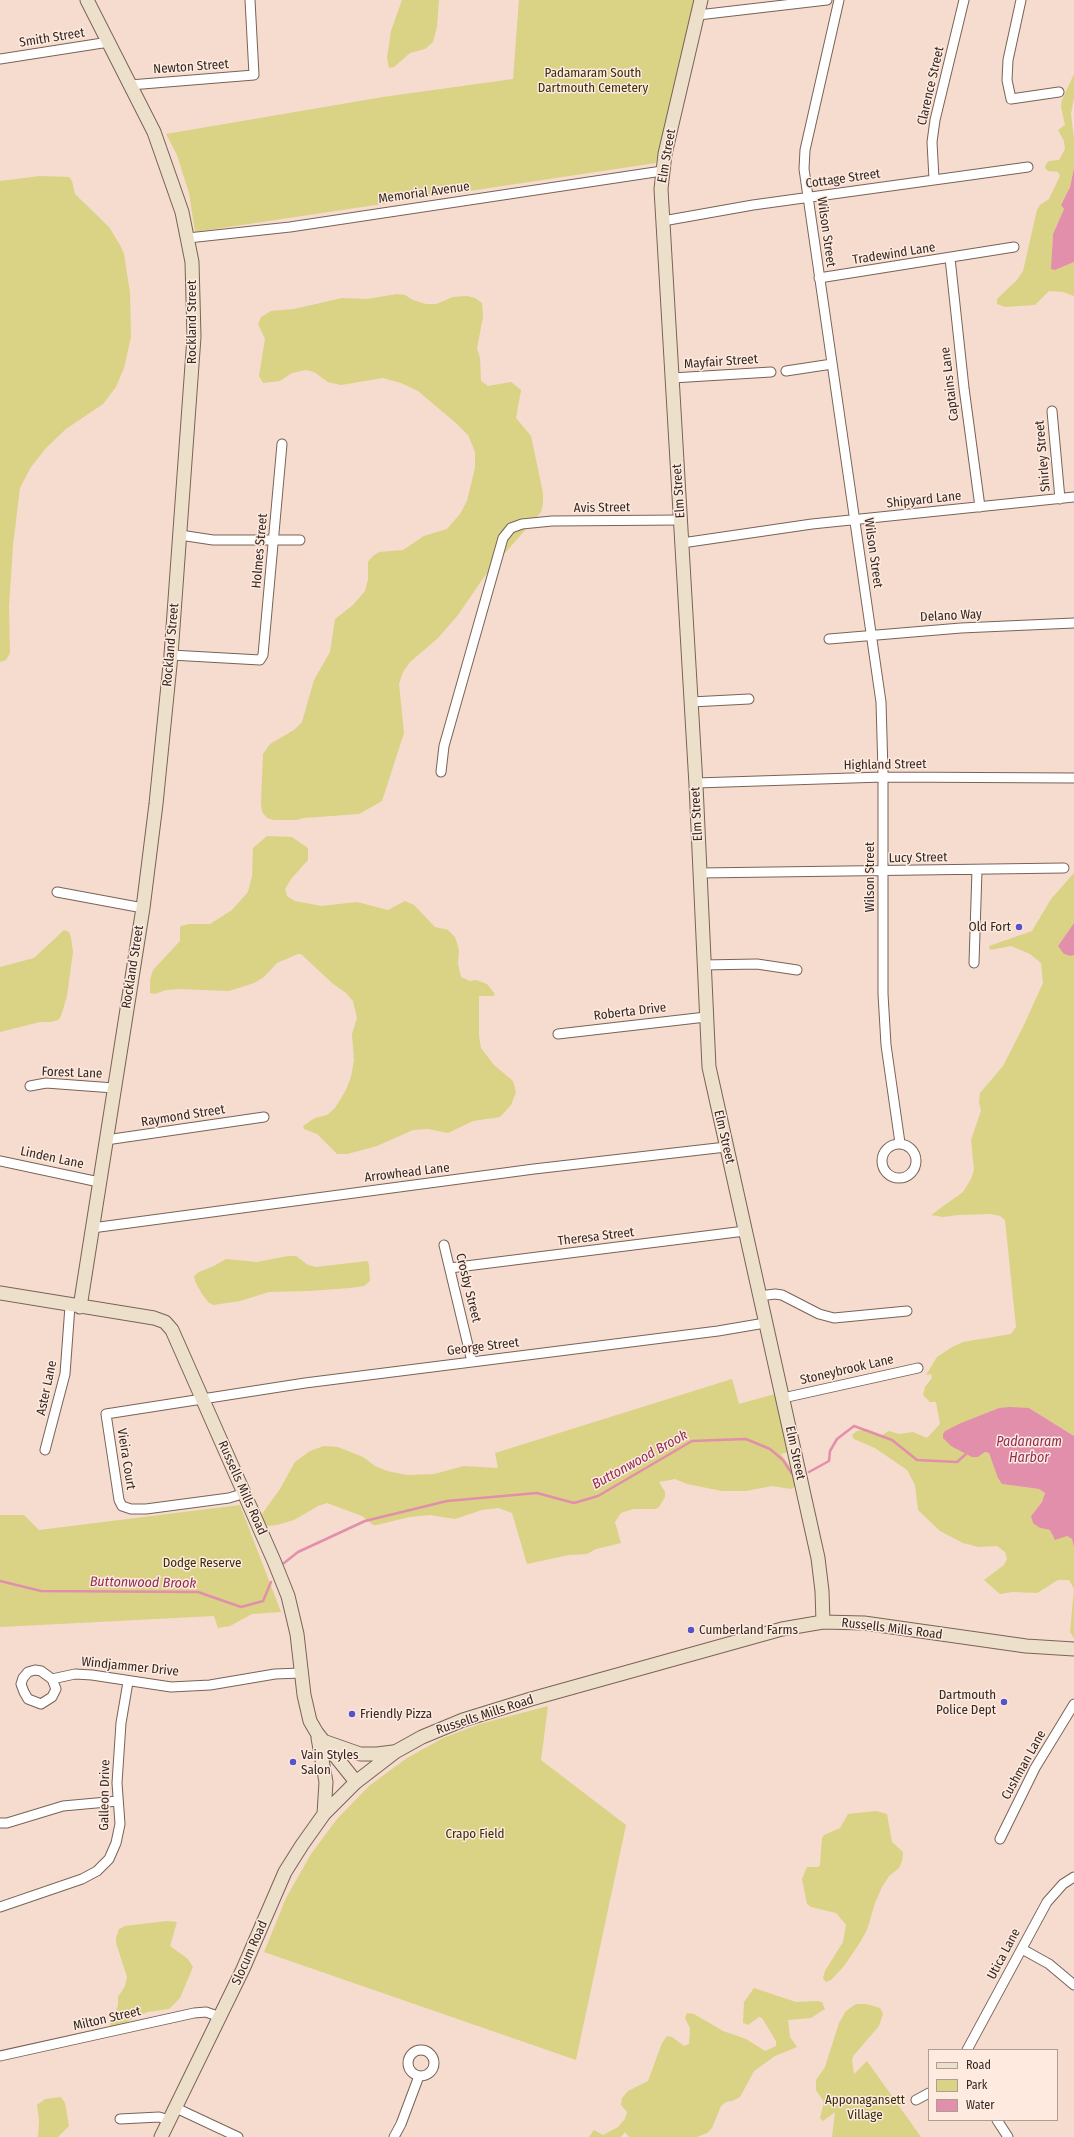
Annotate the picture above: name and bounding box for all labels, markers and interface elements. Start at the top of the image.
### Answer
street label: Smith Street [18,25,86,51]
street label: Clarence Street [914,45,948,127]
street label: Newton Street [153,57,229,77]
park label: Padamaram South Dartmouth Cemetery [538,65,648,96]
street label: Elm Street [655,128,679,184]
street label: Cottage Street [805,166,881,192]
street label: Memorial Avenue [377,179,471,207]
street label: Wilson Street [813,196,839,268]
street label: Tradewind Lane [852,240,936,268]
street label: Rockland Street [184,280,200,364]
street label: Captains Lane [938,346,962,422]
street label: Mayfair Street [683,352,759,372]
street label: Shirley Street [1032,420,1054,492]
street label: Elm Street [669,463,689,519]
street label: Shipyard Lane [886,488,962,512]
street label: Avis Street [574,500,630,516]
street label: Holmes Street [249,513,271,589]
street label: Wilson Street [860,517,886,589]
street label: Rockland Street [160,603,182,687]
street label: Delano Way [920,607,982,625]
street label: Highland Street [844,756,926,774]
street label: Elm Street [688,786,706,842]
street label: Wilson Street [862,842,878,912]
street label: Lucy Street [888,850,948,866]
place label: Old Fort [969,919,1011,935]
marker: Old Fort [1014,922,1024,932]
street label: Rockland Street [119,924,147,1010]
street label: Roberta Drive [593,1000,667,1024]
street label: Forest Lane [41,1064,103,1082]
street label: Raymond Street [140,1102,226,1130]
street label: Elm Street [710,1109,738,1165]
street label: Linden Lane [19,1144,85,1172]
street label: Arrowhead Lane [363,1160,451,1186]
street label: Theresa Street [557,1225,635,1249]
street label: Crosby Street [452,1252,484,1324]
street label: George Street [446,1335,520,1359]
street label: Stoneybrook Lane [799,1352,895,1388]
street label: Aster Lane [34,1359,60,1417]
street label: Elm Street [782,1425,808,1481]
street label: Vieira Court [113,1427,139,1491]
water label: Buttonwood Brook [589,1427,691,1493]
water label: Padanaram Harbor [996,1434,1062,1466]
street label: Russells Mills Road [214,1438,270,1538]
park label: Dodge Reserve [163,1555,241,1571]
water label: Buttonwood Brook [90,1574,196,1592]
street label: Russells Mills Road [841,1615,943,1643]
place label: Cumberland Farms [699,1622,798,1638]
marker: Cumberland Farms [686,1625,696,1635]
street label: Windjammer Drive [80,1654,180,1680]
place label: Dartmouth Police Dept [936,1687,996,1718]
street label: Russells Mills Road [434,1692,536,1738]
marker: Dartmouth Police Dept [999,1697,1009,1707]
place label: Friendly Pizza [360,1706,432,1722]
marker: Friendly Pizza [347,1709,357,1719]
street label: Cushman Lane [998,1727,1050,1803]
place label: Vain Styles Salon [301,1747,358,1778]
marker: Vain Styles Salon [288,1757,298,1767]
street label: Galleon Drive [97,1759,113,1831]
park label: Crapo Field [445,1826,505,1842]
street label: Slocum Road [229,1918,271,1988]
street label: Utica Lane [984,1926,1024,1982]
street label: Milton Street [72,2004,142,2034]
legend [928,2049,1058,2121]
text: Road [966,2058,991,2072]
text: Park [966,2078,987,2092]
park label: Apponagansett Village [825,2092,905,2123]
text: Water [966,2098,994,2112]

